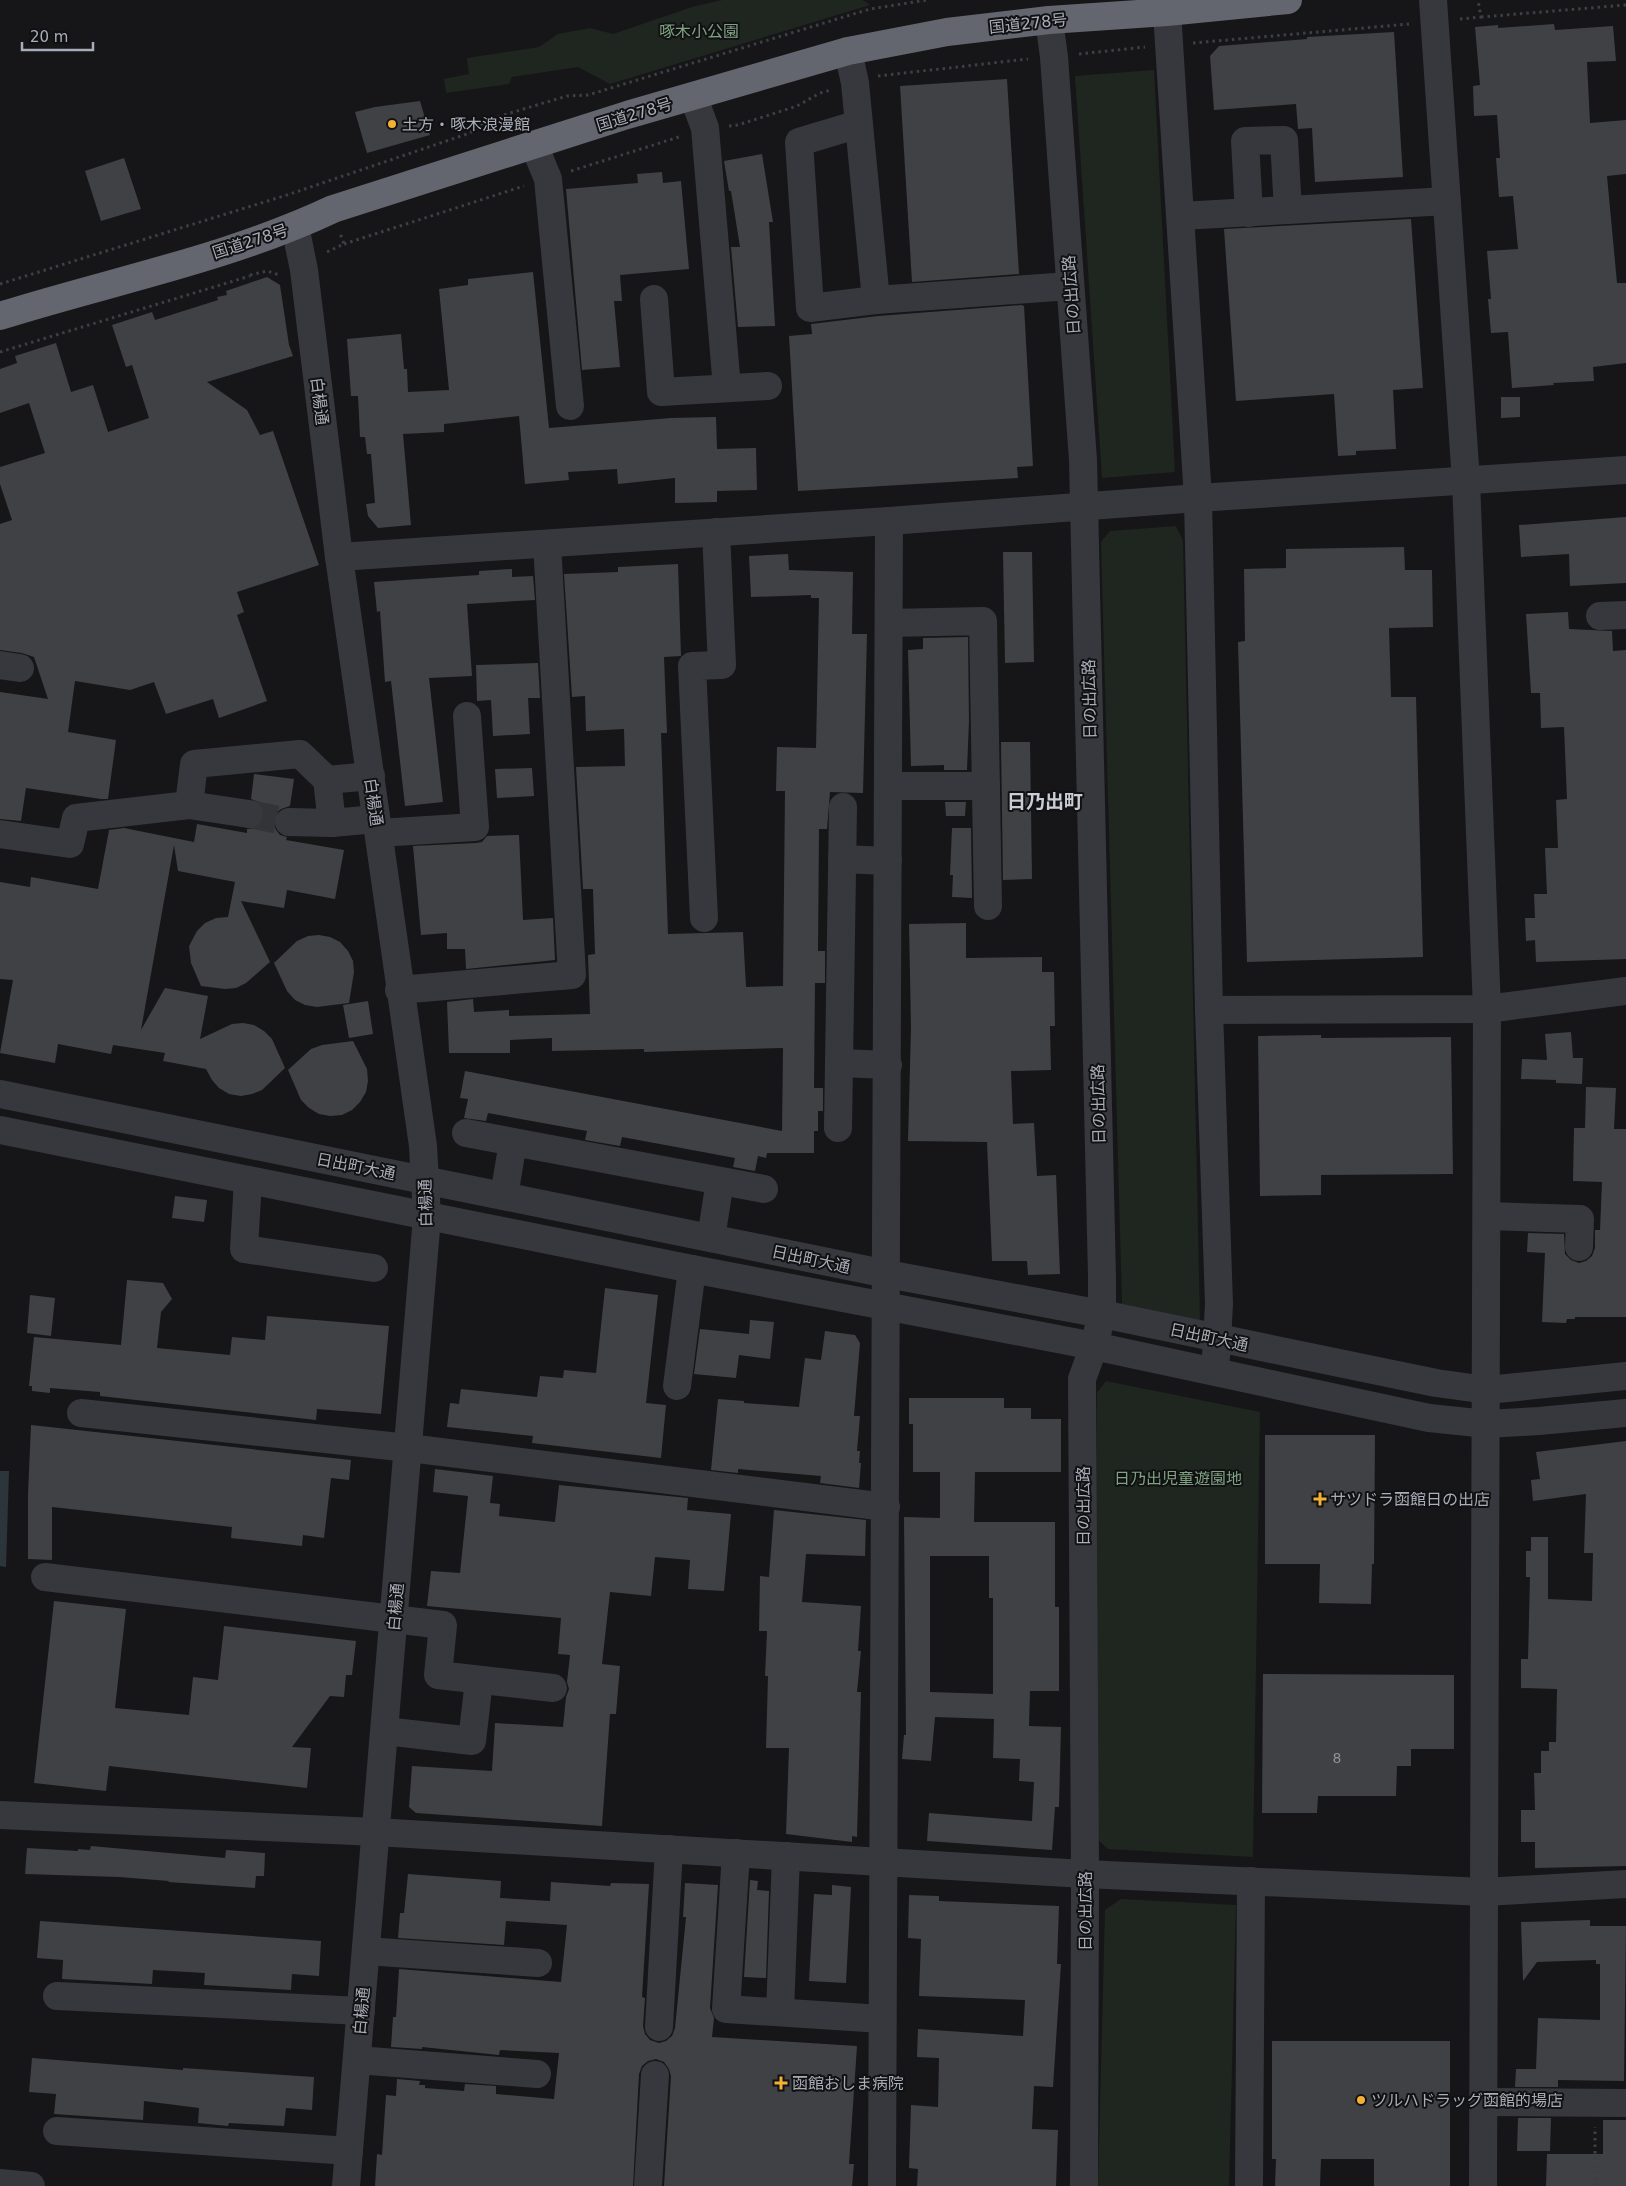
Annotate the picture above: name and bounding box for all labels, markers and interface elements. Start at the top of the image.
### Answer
street label: 国道278号 [988,10,1068,37]
scale bar [22,20,94,52]
park label: 啄木小公園 [659,22,739,41]
text: 20 m [30,28,68,46]
street label: 国道278号 [594,94,674,135]
place label: 土方・啄木浪漫館 [402,115,530,134]
marker: 土方・啄木浪漫館 [386,118,398,130]
street label: 国道278号 [210,220,290,263]
street label: 日の出広路 [1059,254,1084,336]
street label: 白楊通 [307,376,332,426]
street label: 日の出広路 [1079,659,1100,739]
street label: 白楊通 [361,777,386,827]
district label: 日乃出町 [1007,790,1083,812]
street label: 日の出広路 [1088,1064,1109,1144]
street label: 日出町大通 [315,1150,397,1183]
street label: 白楊通 [416,1179,435,1227]
street label: 日出町大通 [770,1242,852,1277]
street label: 日出町大通 [1168,1320,1250,1355]
street label: 日の出広路 [1074,1466,1093,1546]
park label: 日乃出児童遊園地 [1114,1469,1242,1488]
place label: サツドラ函館日の出店 [1330,1490,1490,1509]
marker: サツドラ函館日の出店 [1314,1493,1326,1505]
street label: 白楊通 [384,1582,407,1632]
house number: 8 [1333,1750,1341,1766]
street label: 日の出広路 [1076,1871,1095,1951]
street label: 白楊通 [350,1986,373,2036]
place label: 函館おしま病院 [792,2074,904,2093]
marker: 函館おしま病院 [774,2076,788,2090]
place label: ツルハドラッグ函館的場店 [1371,2091,1563,2110]
marker: ツルハドラッグ函館的場店 [1355,2094,1367,2106]

